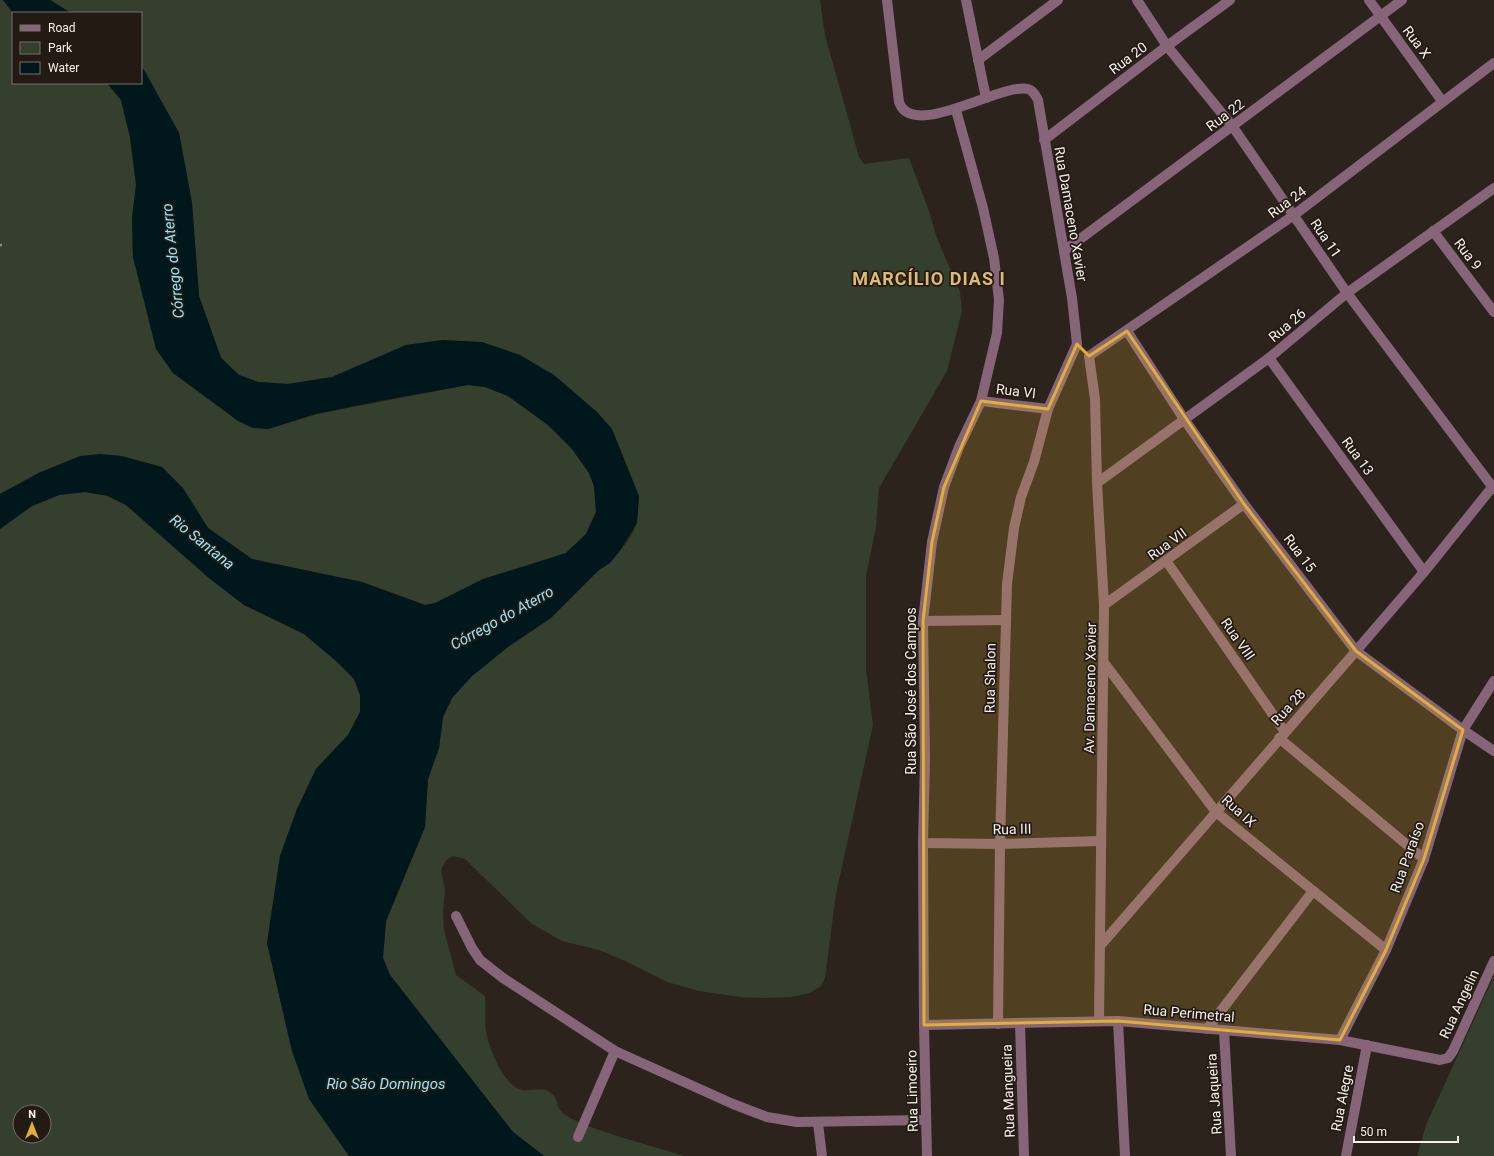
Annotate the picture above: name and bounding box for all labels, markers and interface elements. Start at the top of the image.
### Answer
legend [12,12,142,84]
text: Road [48,21,76,35]
street label: Rua X [1400,23,1434,61]
street label: Rua 20 [1106,39,1150,77]
text: Park [48,41,73,55]
text: Water [48,61,79,75]
street label: Rua 22 [1203,96,1247,134]
street label: Rua Damaceno Xavier [1051,145,1091,283]
street label: Rua 24 [1265,183,1309,221]
water label: Córrego do Aterro [158,203,188,319]
street label: Rua 11 [1307,216,1345,260]
street label: Rua 9 [1451,235,1485,273]
district label: MARCÍLIO DIAS I [852,268,1006,289]
street label: Rua 26 [1265,305,1309,345]
street label: Rua VI [995,381,1037,401]
street label: Rua 13 [1339,434,1377,478]
water label: Rio Santana [166,511,238,573]
street label: Rua VII [1145,525,1189,563]
street label: Rua 15 [1281,531,1319,575]
water label: Córrego do Aterro [447,582,557,654]
street label: Rua São José dos Campos [903,607,919,775]
street label: Rua VIII [1218,615,1258,663]
street label: Av. Damaceno Xavier [1081,622,1099,754]
street label: Rua Shalon [981,643,999,713]
street label: Rua 28 [1268,686,1308,728]
street label: Rua IX [1219,792,1259,831]
street label: Rua Paraíso [1387,819,1427,895]
street label: Rua III [992,821,1032,837]
street label: Rua Angelin [1436,967,1482,1041]
street label: Rua Perimetral [1143,1001,1235,1025]
street label: Rua Mangueira [998,1044,1018,1138]
street label: Rua Limoeiro [903,1050,921,1132]
street label: Rua Jaqueira [1203,1053,1225,1135]
street label: Rua Alegre [1328,1063,1356,1133]
water label: Rio São Domingos [326,1075,446,1093]
north arrow [12,1104,52,1144]
text: N [28,1108,36,1121]
scale bar [1354,1118,1458,1144]
text: 50 m [1360,1125,1387,1139]

